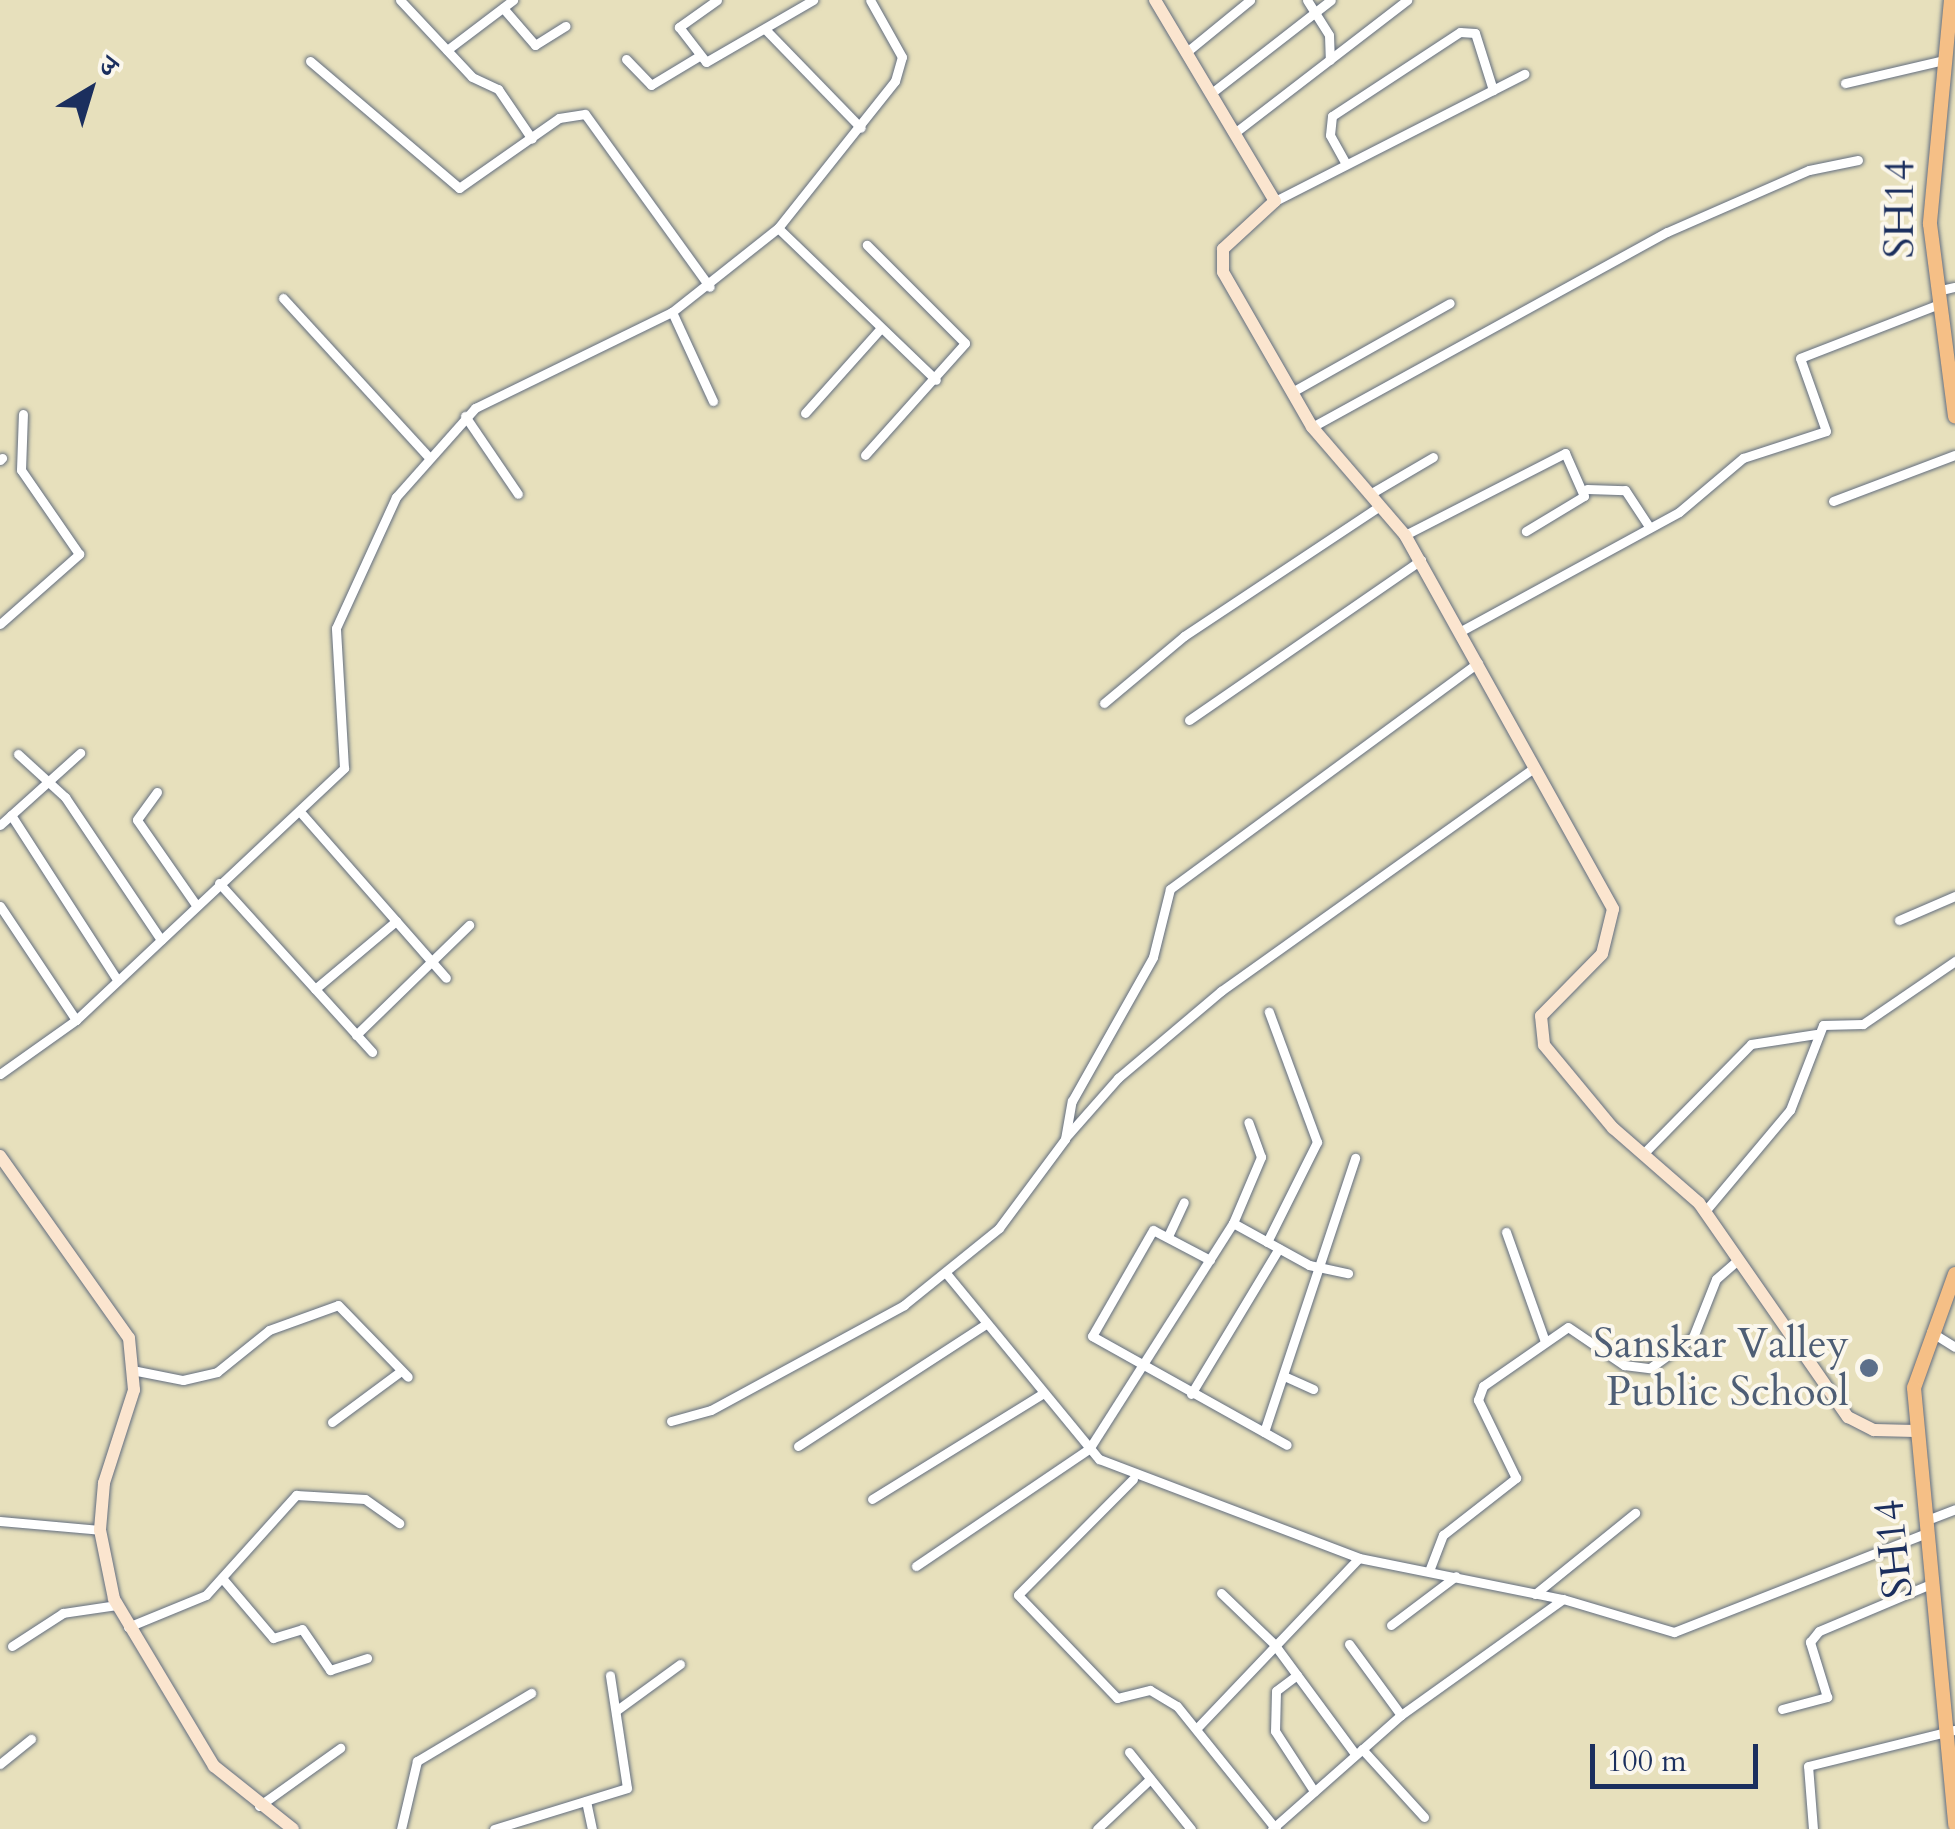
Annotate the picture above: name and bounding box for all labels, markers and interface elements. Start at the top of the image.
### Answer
north arrow [40,40,140,140]
text: उ [91,47,126,86]
street label: SH14 [1875,159,1925,259]
place label: Sanskar Valley Public School [1593,1319,1849,1418]
marker: Sanskar Valley Public School [1858,1357,1880,1379]
street label: SH14 [1864,1497,1924,1601]
scale bar [1595,1724,1762,1786]
text: 100 m [1607,1741,1687,1782]

